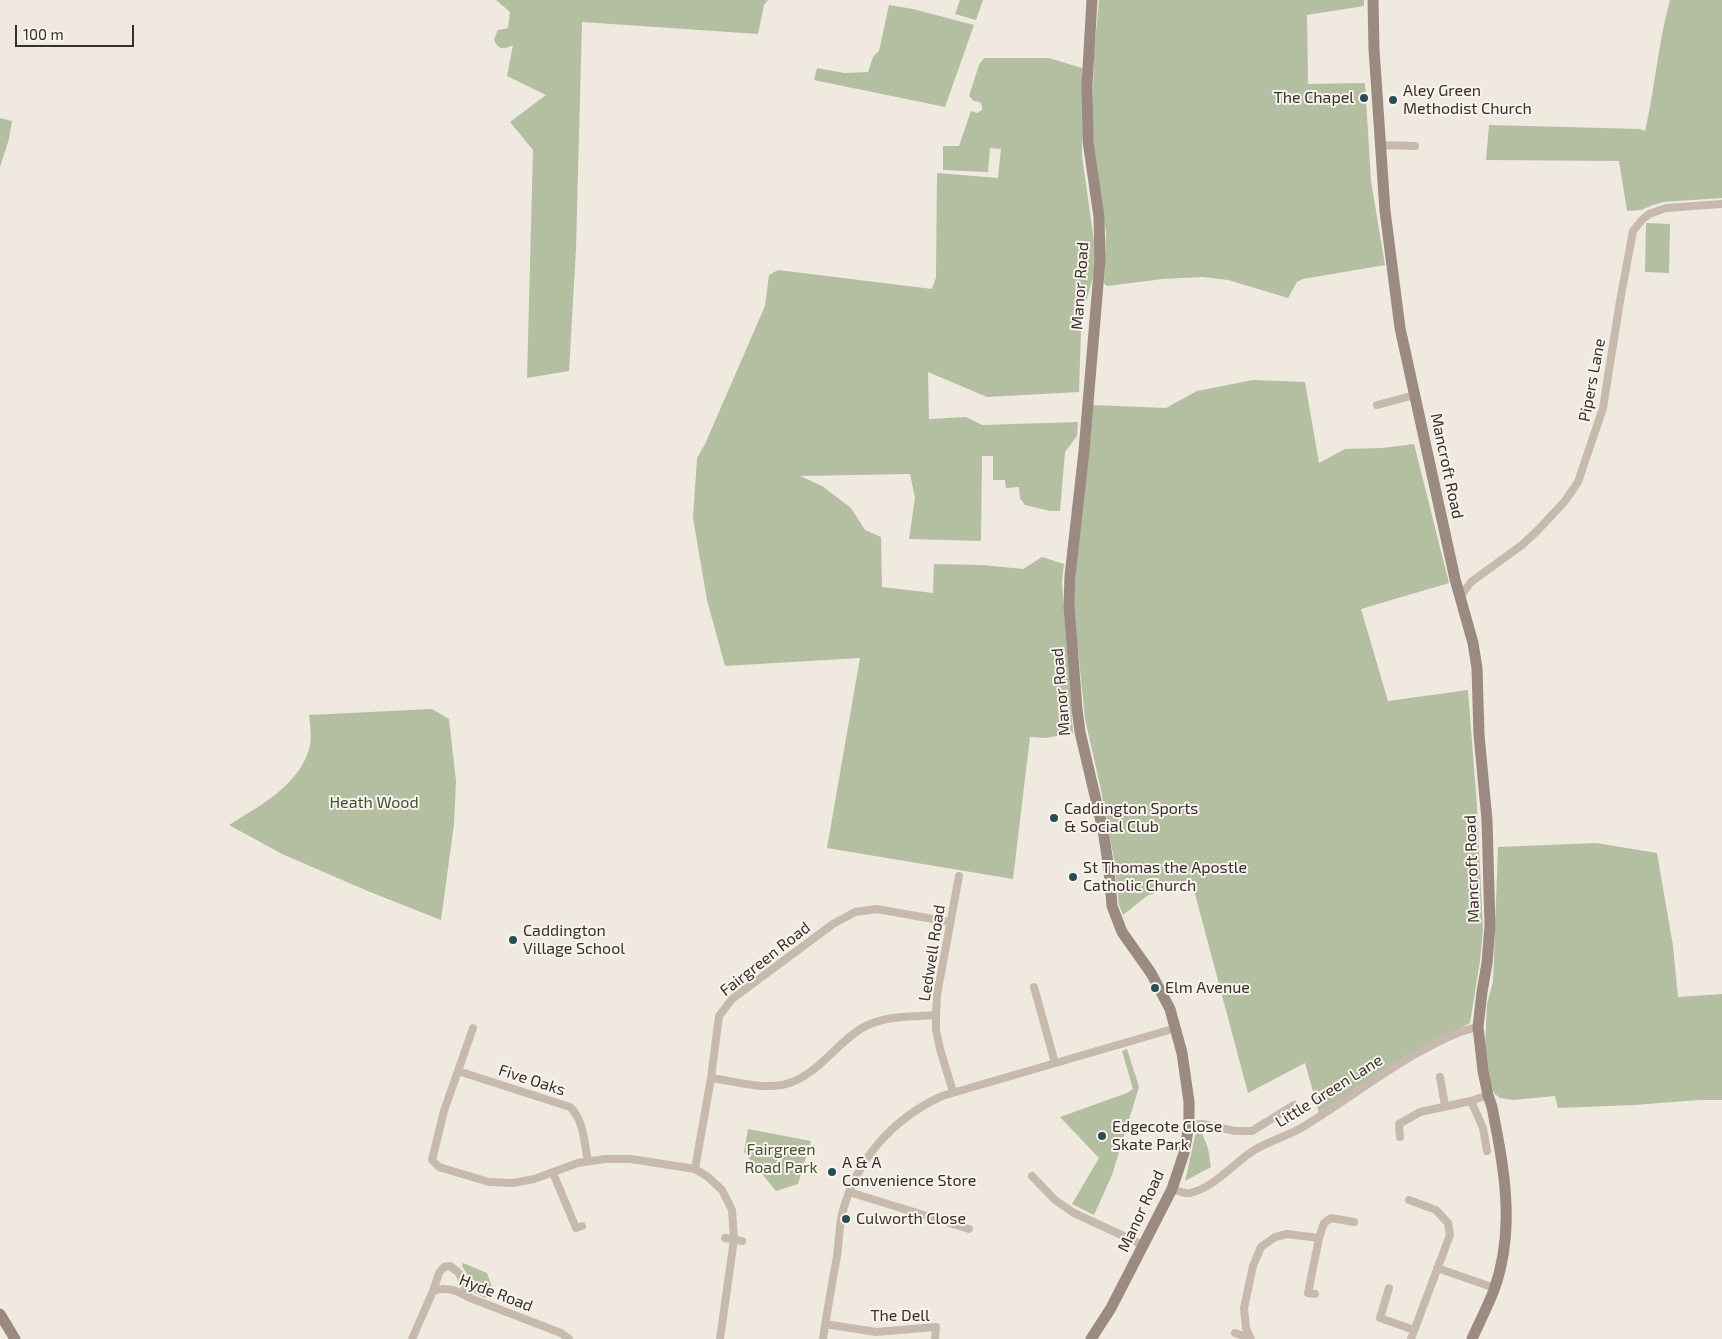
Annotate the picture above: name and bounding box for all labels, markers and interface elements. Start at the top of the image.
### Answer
scale bar [18,15,136,47]
text: 100 m [23,25,64,43]
place label: Aley Green Methodist Church [1403,81,1532,119]
place label: The Chapel [1273,88,1354,108]
marker: The Chapel [1358,92,1370,104]
marker: Aley Green Methodist Church [1387,94,1399,106]
street label: Manor Road [1067,241,1093,331]
street label: Pipers Lane [1575,337,1609,423]
street label: Mancroft Road [1426,411,1468,521]
street label: Manor Road [1048,647,1074,737]
park label: Heath Wood [329,793,419,813]
place label: Caddington Sports & Social Club [1064,799,1198,837]
marker: Caddington Sports & Social Club [1048,812,1060,824]
street label: Mancroft Road [1461,815,1483,923]
place label: St Thomas the Apostle Catholic Church [1083,858,1247,896]
marker: St Thomas the Apostle Catholic Church [1067,871,1079,883]
street label: Ledwell Road [915,903,949,1003]
street label: Fairgreen Road [716,918,814,1000]
place label: Caddington Village School [523,921,625,959]
marker: Caddington Village School [507,934,519,946]
place label: Elm Avenue [1165,978,1250,998]
marker: Elm Avenue [1149,982,1161,994]
street label: Little Green Lane [1272,1050,1386,1132]
street label: Five Oaks [496,1060,568,1100]
place label: Edgecote Close Skate Park [1112,1117,1222,1155]
marker: Edgecote Close Skate Park [1096,1130,1108,1142]
park label: Fairgreen Road Park [744,1140,818,1178]
place label: A & A Convenience Store [842,1153,976,1191]
marker: A & A Convenience Store [826,1166,838,1178]
street label: Manor Road [1114,1167,1168,1255]
place label: Culworth Close [856,1209,966,1229]
marker: Culworth Close [840,1213,852,1225]
street label: Hyde Road [457,1270,535,1316]
street label: The Dell [870,1306,930,1326]

